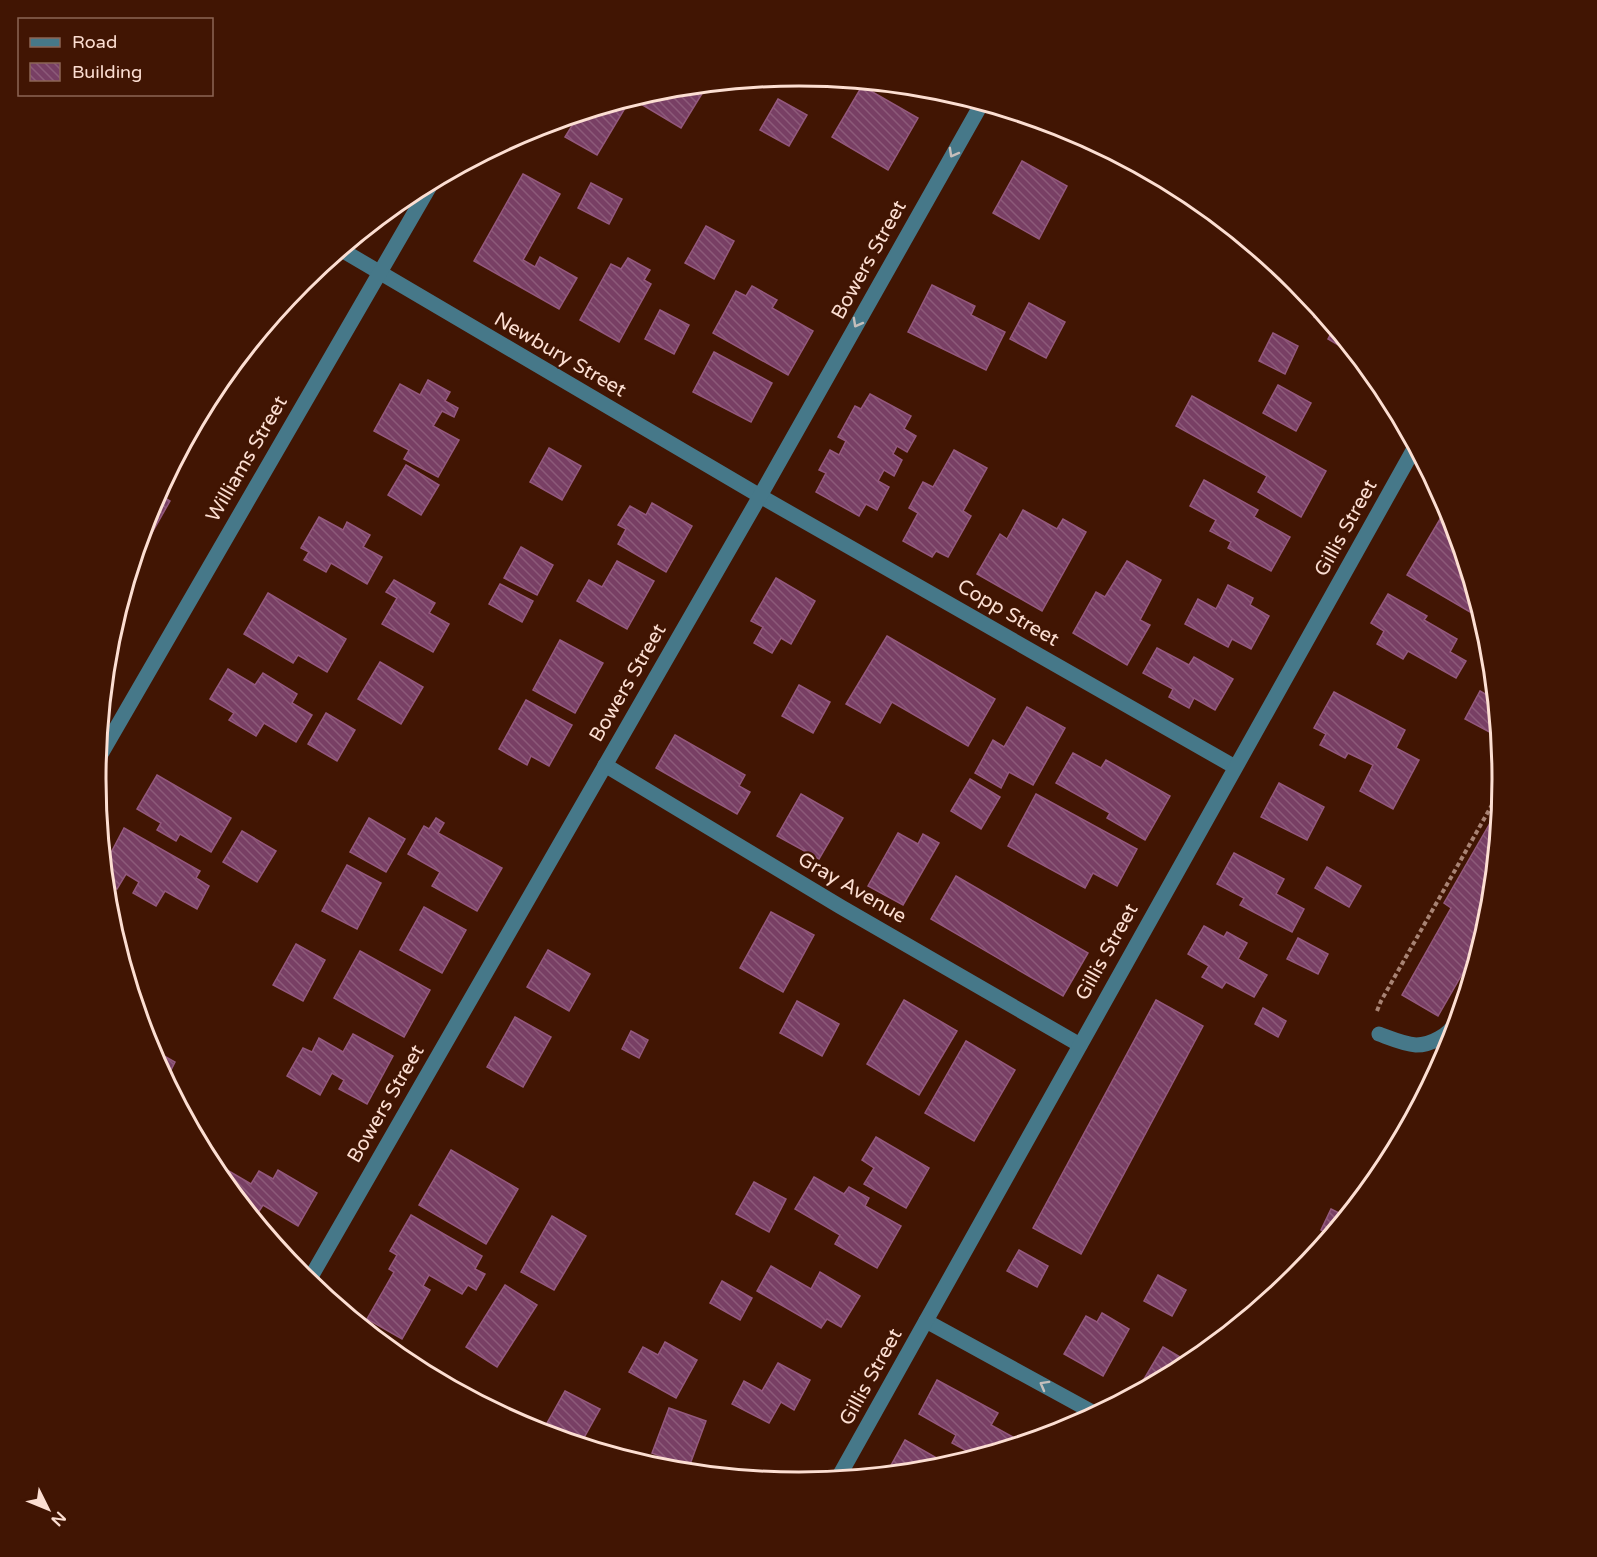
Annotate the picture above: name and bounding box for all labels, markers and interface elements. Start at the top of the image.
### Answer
legend [18,18,213,96]
text: Road [72,31,117,53]
text: Building [72,61,142,83]
one-way arrow [949,147,960,158]
street label: Bowers Street [826,196,912,324]
street label: Newbury Street [490,308,631,403]
one-way arrow [853,317,865,327]
street label: Williams Street [201,391,293,526]
street label: Gillis Street [1310,475,1383,581]
street label: Copp Street [953,574,1063,652]
street label: Bowers Street [585,619,672,746]
street label: Gray Avenue [793,847,911,929]
street label: Gillis Street [1071,899,1144,1005]
street label: Bowers Street [343,1040,430,1167]
street label: Gillis Street [835,1324,908,1430]
one-way arrow [1040,1381,1050,1392]
north arrow [18,1479,78,1539]
text: N [47,1507,70,1530]

